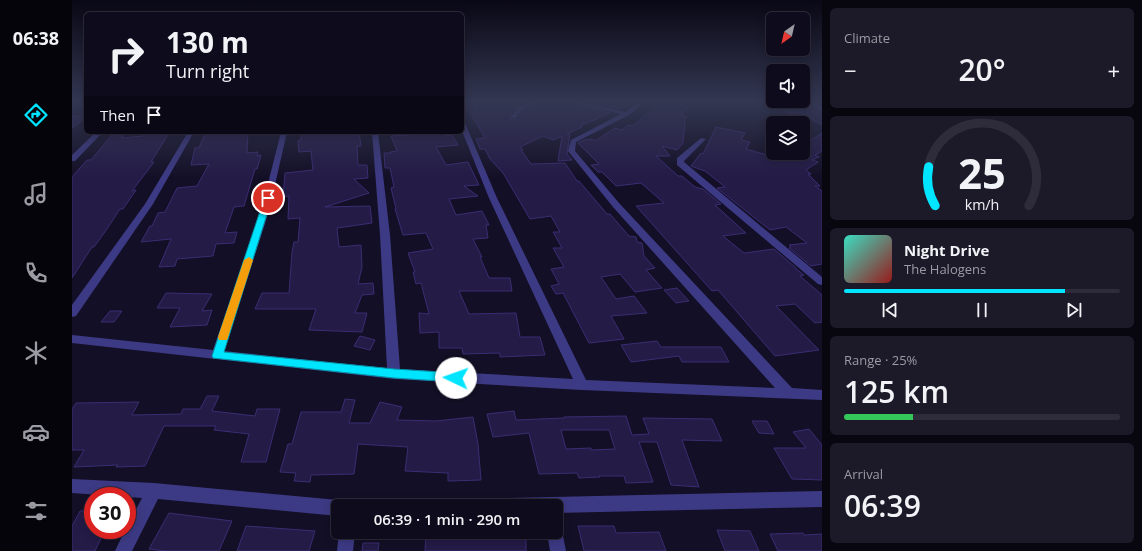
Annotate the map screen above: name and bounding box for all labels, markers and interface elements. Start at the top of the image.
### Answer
north arrow [766,12,810,56]
map controls [766,12,810,160]
text: 130 m [166,23,249,61]
text: 06:38 [13,26,59,50]
icon: right [100,28,152,80]
text: Climate [844,29,890,47]
text: 20° [958,49,1006,90]
text: − [844,55,857,85]
text: + [1107,55,1120,85]
text: Turn right [166,59,249,83]
button: sound [766,64,810,108]
icon: directions [22,101,50,129]
icon: arrive [143,104,165,126]
text: Then [100,105,135,125]
button: layers [766,116,810,160]
text: 25 [958,145,1006,201]
icon: music [22,180,50,208]
pin [251,181,285,215]
icon: arrive [257,187,279,209]
text: km/h [965,194,999,213]
text: Night Drive [904,240,989,260]
icon: phone [22,259,50,287]
text: The Halogens [904,260,986,278]
icon: previous [879,299,901,321]
icon: pause [971,299,993,321]
icon: next [1063,299,1085,321]
icon: climate [22,339,50,367]
text: Range · 25% [844,351,917,369]
position arrow [435,357,477,399]
text: 125 km [844,371,949,412]
icon: car [22,418,50,446]
text: Arrival [844,465,883,483]
text: 06:39 [844,485,921,526]
speed limit sign: 30 [84,487,136,539]
icon: filters [22,497,50,525]
text: 06:39 · 1 min · 290 m [374,509,520,529]

